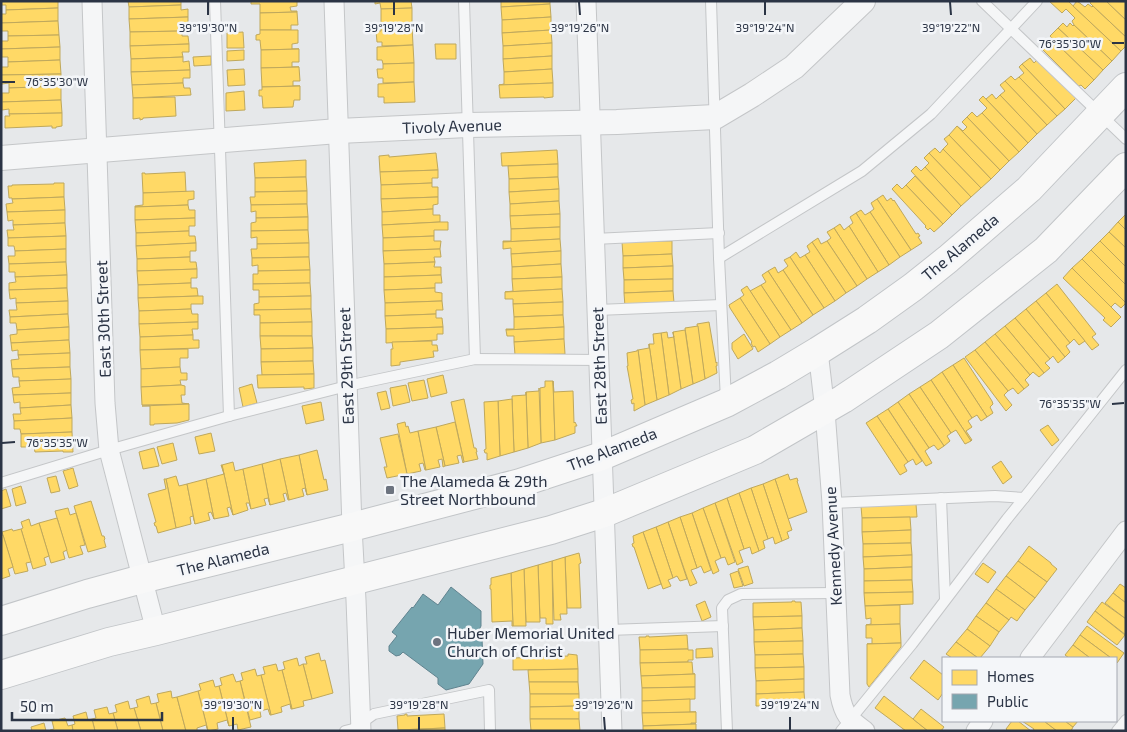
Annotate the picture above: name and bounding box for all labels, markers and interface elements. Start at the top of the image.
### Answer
text: 39°19'30"N [179,20,237,34]
text: 39°19'28"N [365,20,423,34]
text: 39°19'26"N [551,20,609,34]
text: 39°19'24"N [736,20,794,34]
text: 39°19'22"N [922,20,980,34]
text: 76°35'30"W [1039,36,1101,50]
text: 76°35'30"W [26,74,88,88]
street label: Tivoly Avenue [402,114,502,137]
street label: The Alameda [917,209,1002,284]
street label: East 30th Street [91,260,114,378]
street label: East 29th Street [334,307,357,425]
street label: East 28th Street [587,307,610,425]
text: 76°35'35"W [1039,396,1101,410]
street label: The Alameda [564,423,659,474]
text: 76°35'35"W [26,435,88,449]
place label: The Alameda & 29th Street Northbound [400,471,547,508]
marker: The Alameda & 29th Street Northbound [384,484,396,496]
street label: Kennedy Avenue [820,486,845,606]
street label: The Alameda [175,538,271,579]
place label: Huber Memorial United Church of Christ [447,623,615,660]
marker: Huber Memorial United Church of Christ [431,636,443,648]
legend [942,657,1117,722]
text: Homes [987,667,1034,685]
scale bar [12,690,162,722]
text: Public [987,692,1028,710]
text: 50 m [20,697,54,715]
text: 39°19'30"N [204,697,262,711]
text: 39°19'28"N [390,697,448,711]
text: 39°19'26"N [575,697,633,711]
text: 39°19'24"N [761,697,819,711]

